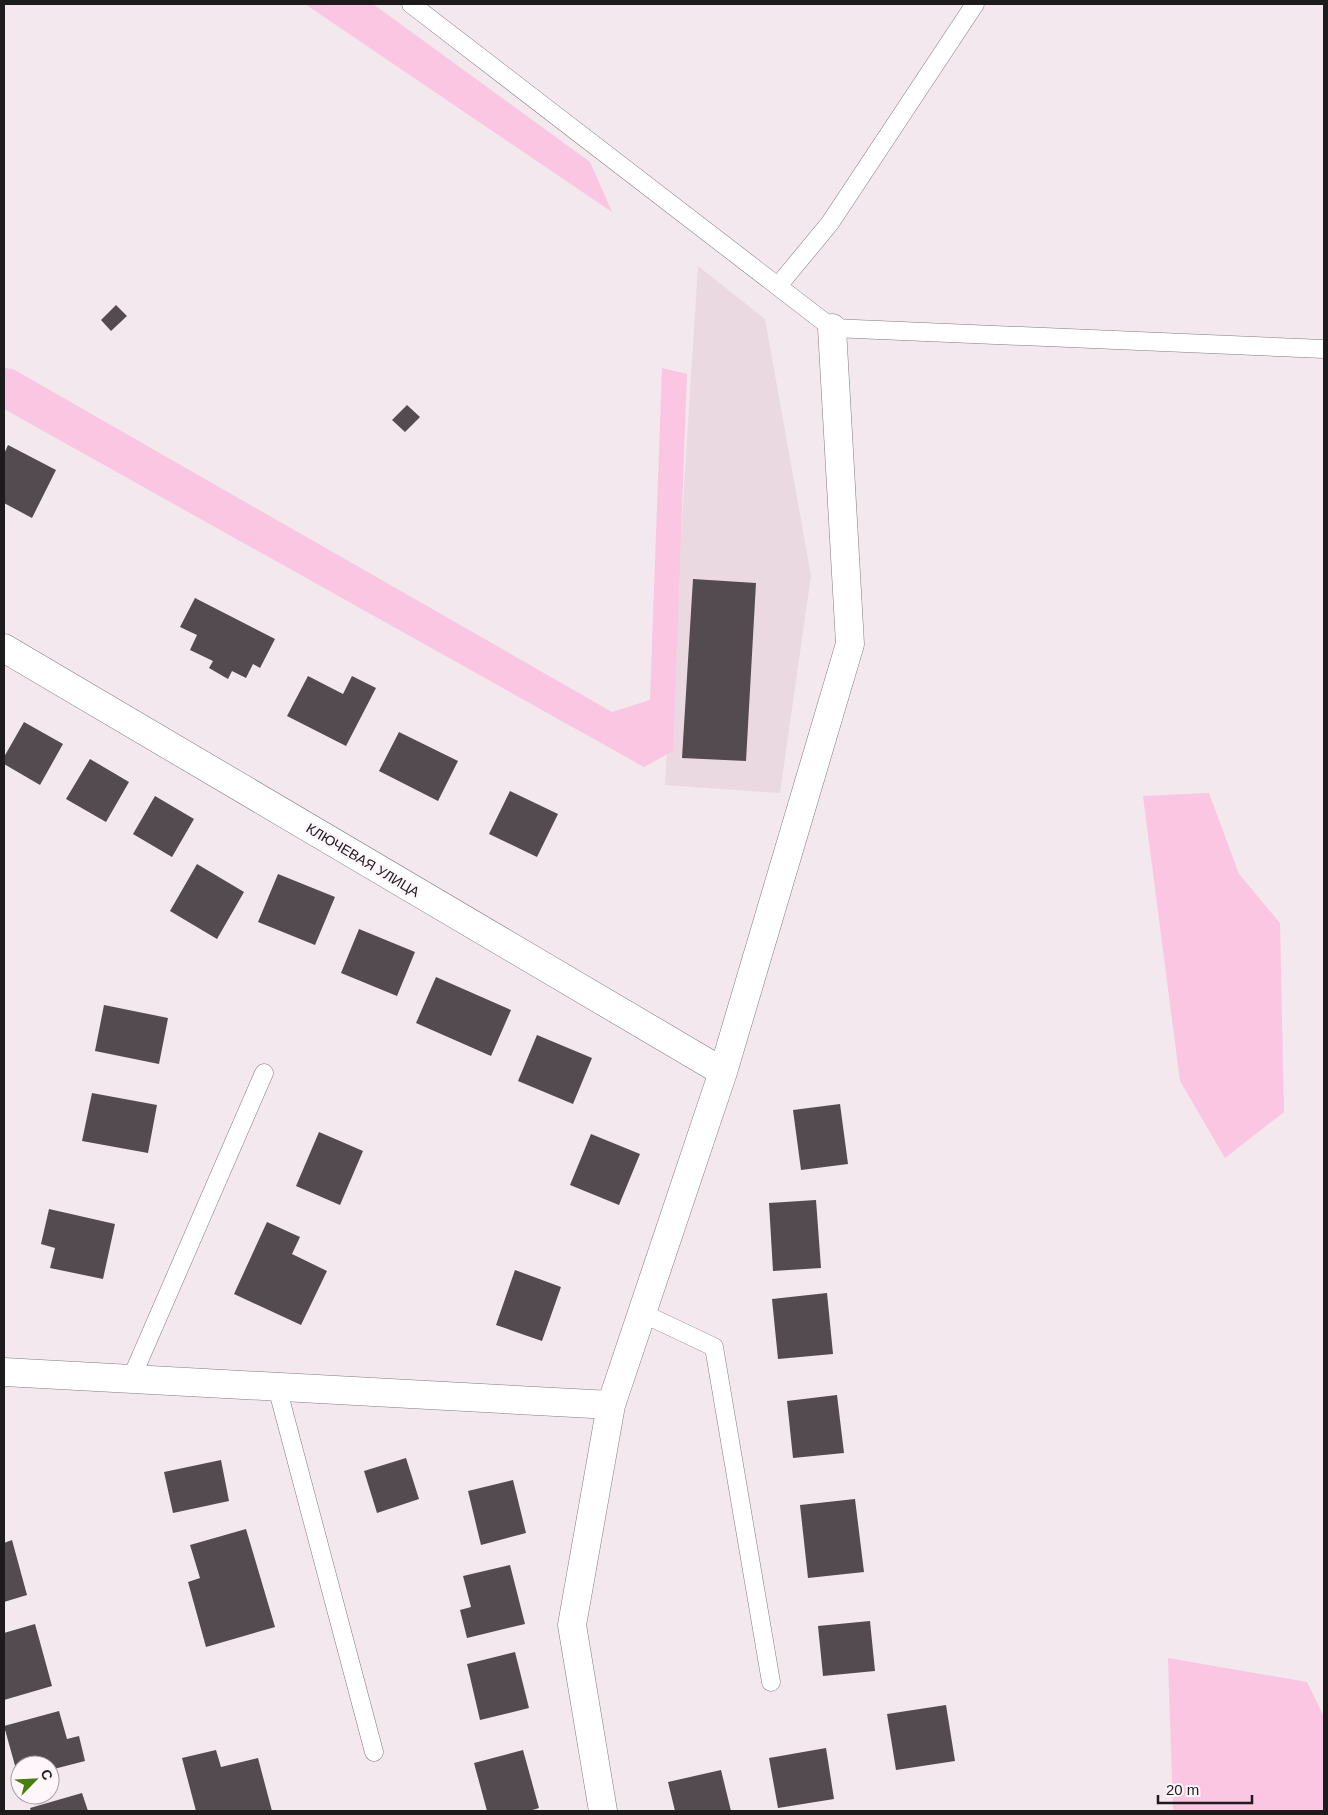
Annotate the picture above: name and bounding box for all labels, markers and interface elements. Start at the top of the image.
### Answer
street label: КЛЮЧЕВАЯ УЛИЦА [303,820,423,900]
north arrow [10,1755,60,1805]
text: С [38,1767,56,1783]
scale bar [1158,1772,1252,1804]
text: 20 m [1166,1781,1199,1798]

